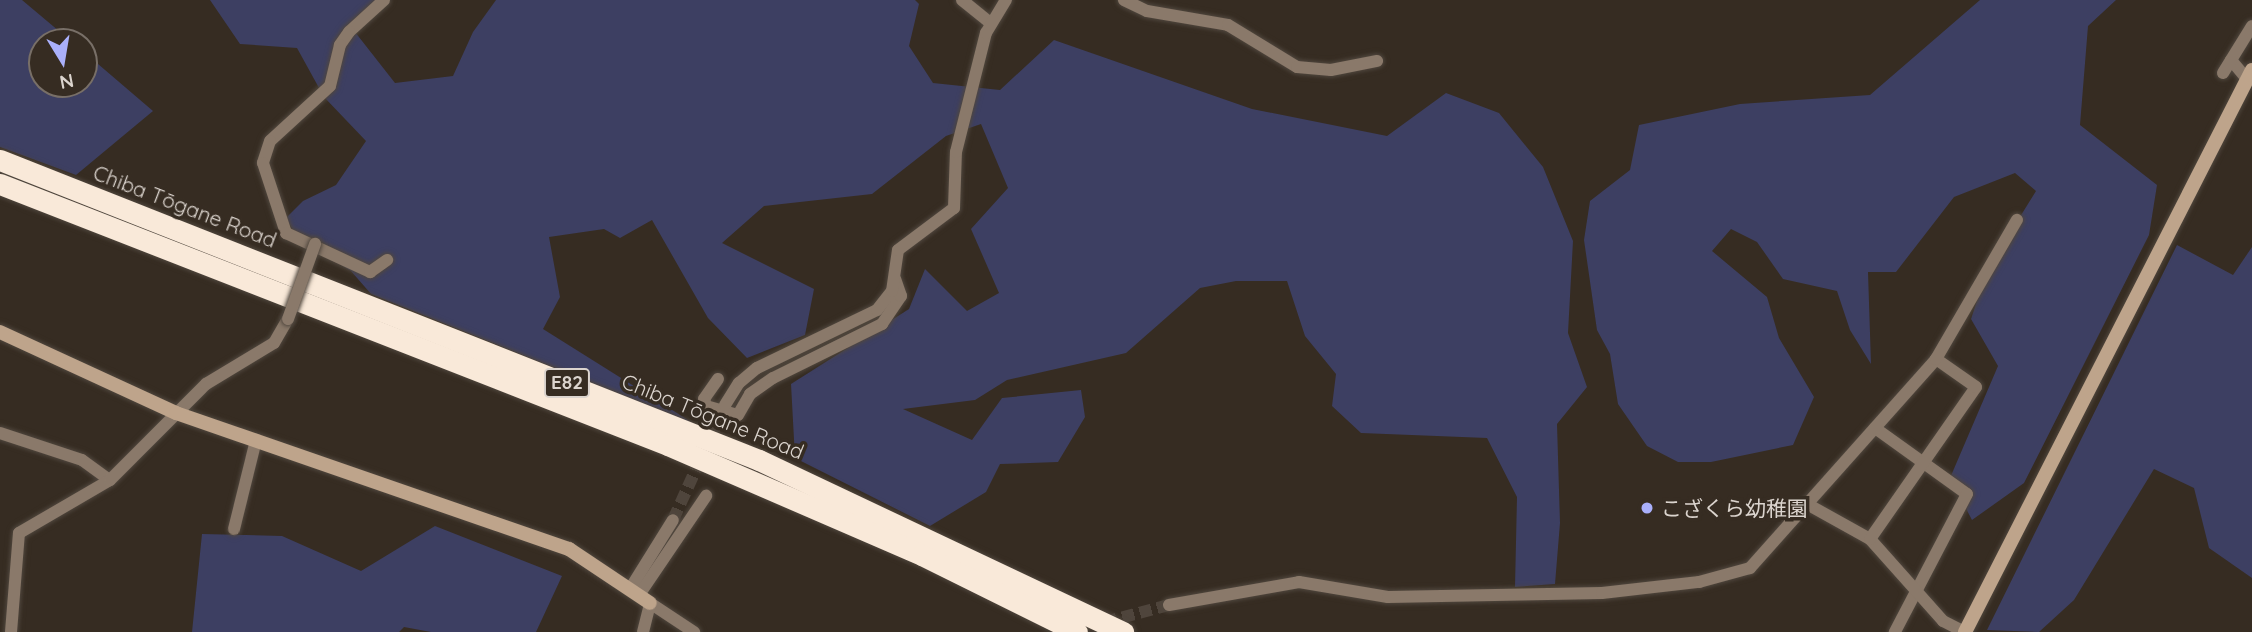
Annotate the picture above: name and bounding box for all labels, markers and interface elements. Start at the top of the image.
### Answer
north arrow [28,28,98,98]
text: N [57,69,76,95]
street label: Chiba Tōgane Road [90,159,280,253]
road number: E82 [542,368,592,398]
street label: Chiba Tōgane Road [618,368,808,464]
place label: こざくら幼稚園 [1661,495,1808,521]
marker: こざくら幼稚園 [1639,500,1655,516]

